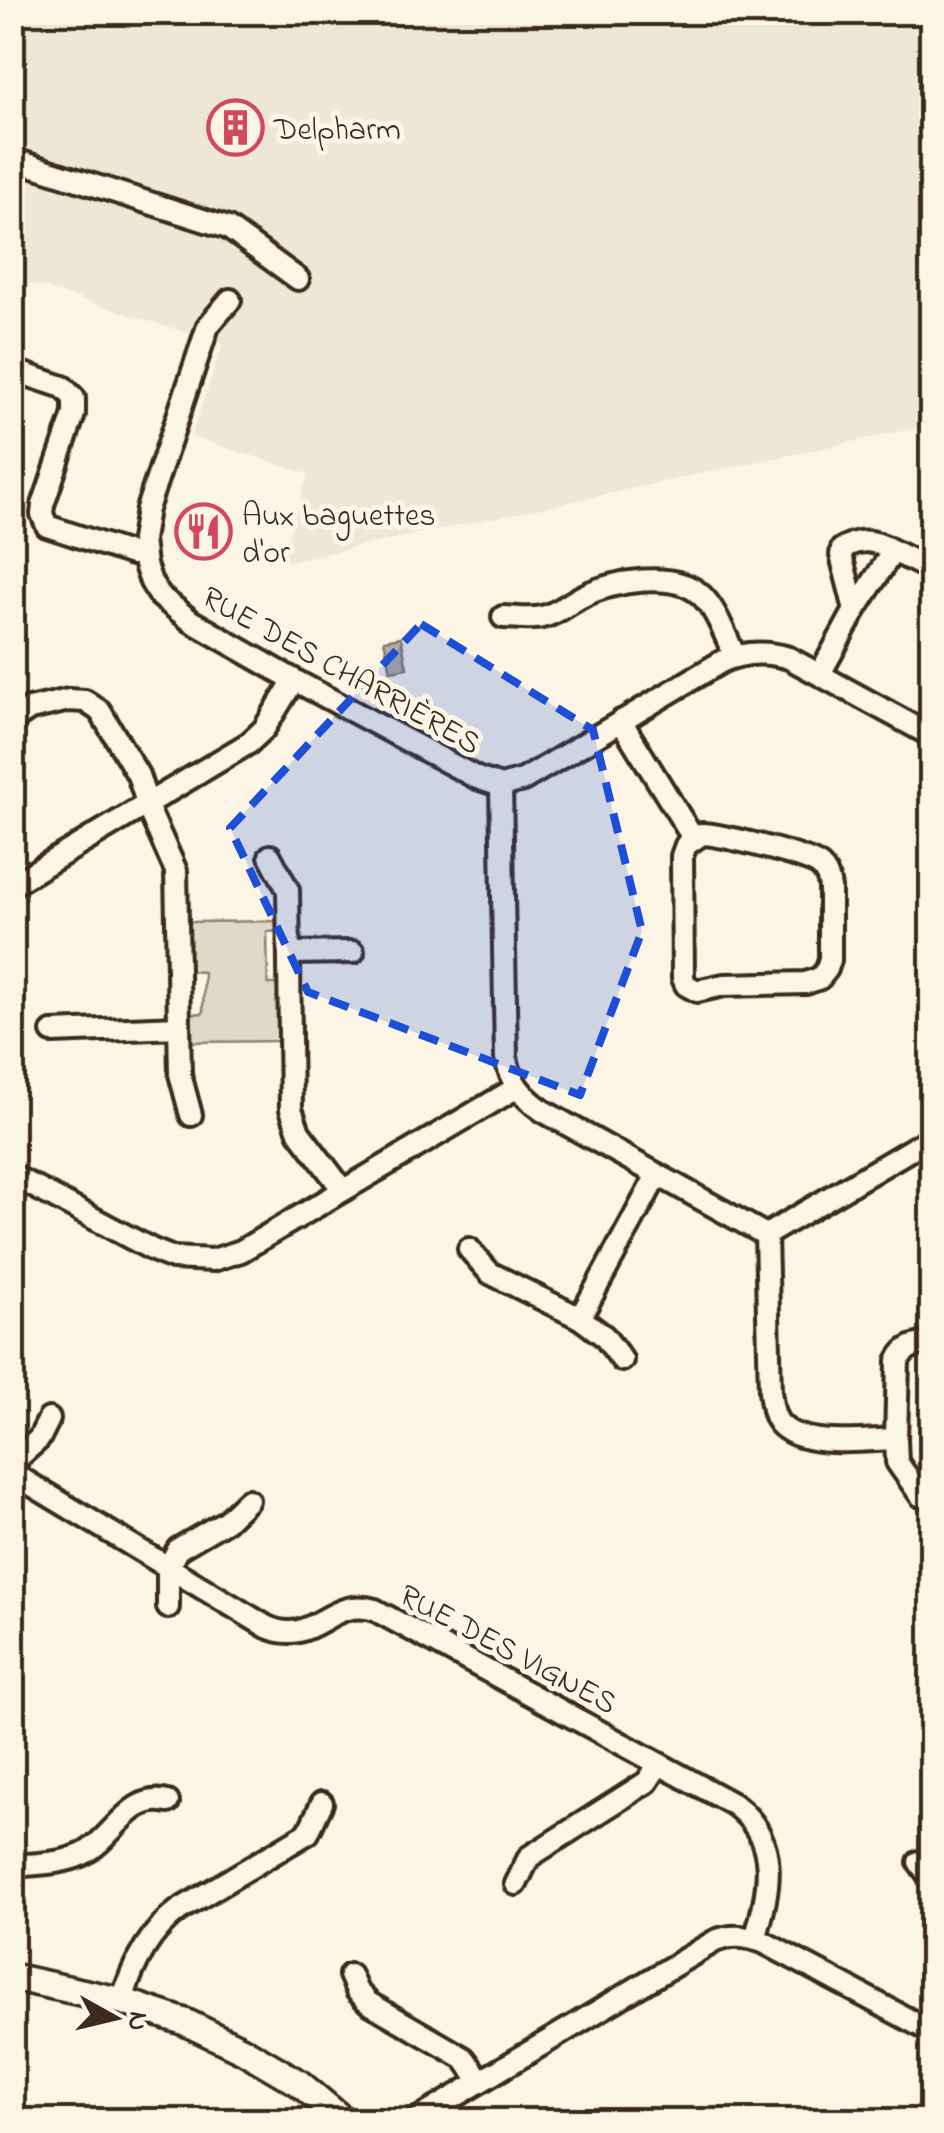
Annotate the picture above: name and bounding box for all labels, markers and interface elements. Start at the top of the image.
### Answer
building icon: Delpharm [205,98,265,158]
place label: Delpharm [273,108,401,155]
place label: Aux baguettes d'or [242,494,436,578]
restaurant icon: Aux baguettes d'or [173,502,233,562]
street label: RUE DES CHARRIÈRES [192,576,488,768]
street label: RUE DES VIGNES [390,1574,625,1728]
north arrow [65,1968,165,2068]
text: N [115,2009,158,2033]

